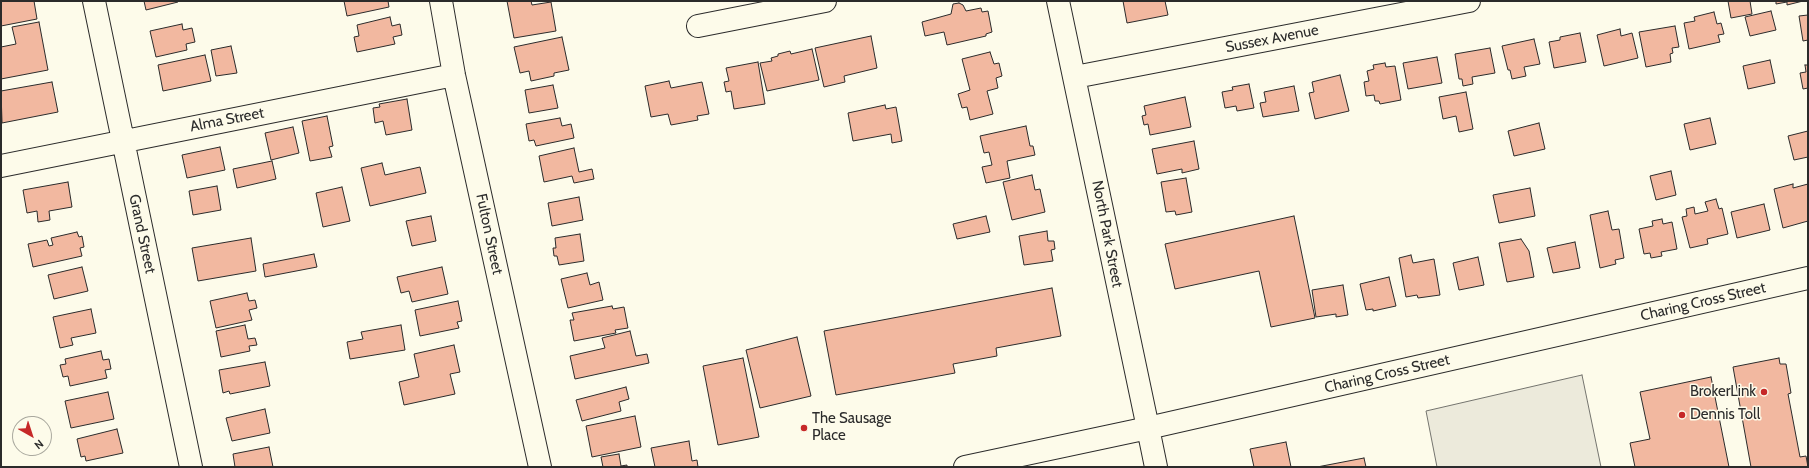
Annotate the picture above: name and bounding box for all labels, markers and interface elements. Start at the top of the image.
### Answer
street label: Sussex Avenue [1224,21,1320,57]
street label: Alma Street [188,104,266,136]
street label: North Park Street [1088,179,1126,289]
street label: Fulton Street [472,192,506,276]
street label: Grand Street [125,193,159,275]
street label: Charing Cross Street [1639,279,1767,325]
street label: Charing Cross Street [1323,351,1451,397]
place label: BrokerLink [1690,383,1756,401]
marker: BrokerLink [1759,387,1769,397]
place label: Dennis Toll [1690,406,1760,424]
place label: The Sausage Place [812,410,891,445]
marker: Dennis Toll [1677,410,1687,420]
north arrow [12,416,52,456]
marker: The Sausage Place [799,423,809,433]
text: N [31,437,46,452]

